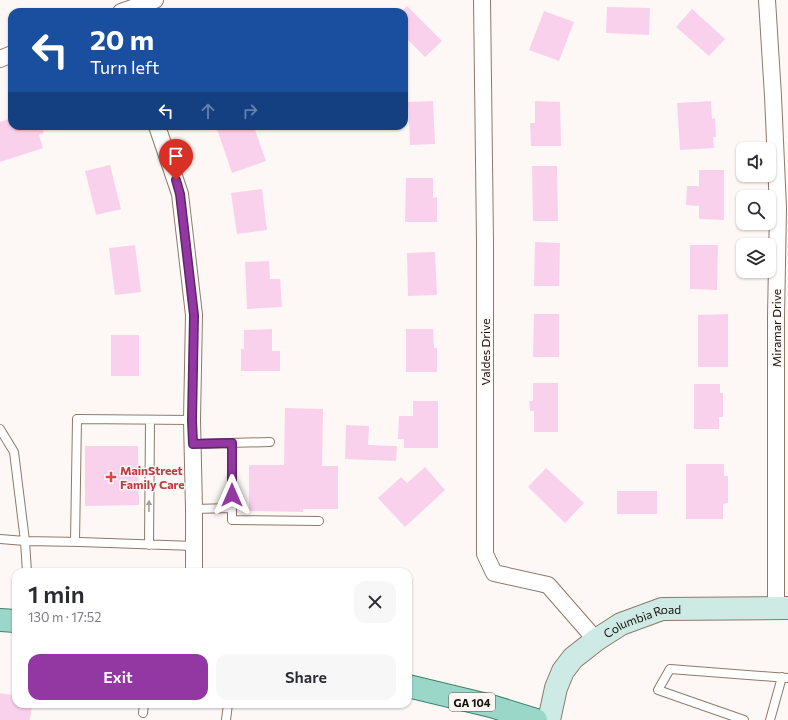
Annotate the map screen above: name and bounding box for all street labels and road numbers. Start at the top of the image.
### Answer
street label: Miramar Drive [769,289,783,367]
street label: Valdes Drive [478,319,492,385]
street label: Columbia Road [601,602,681,641]
road number: GA 104 [449,693,495,711]

